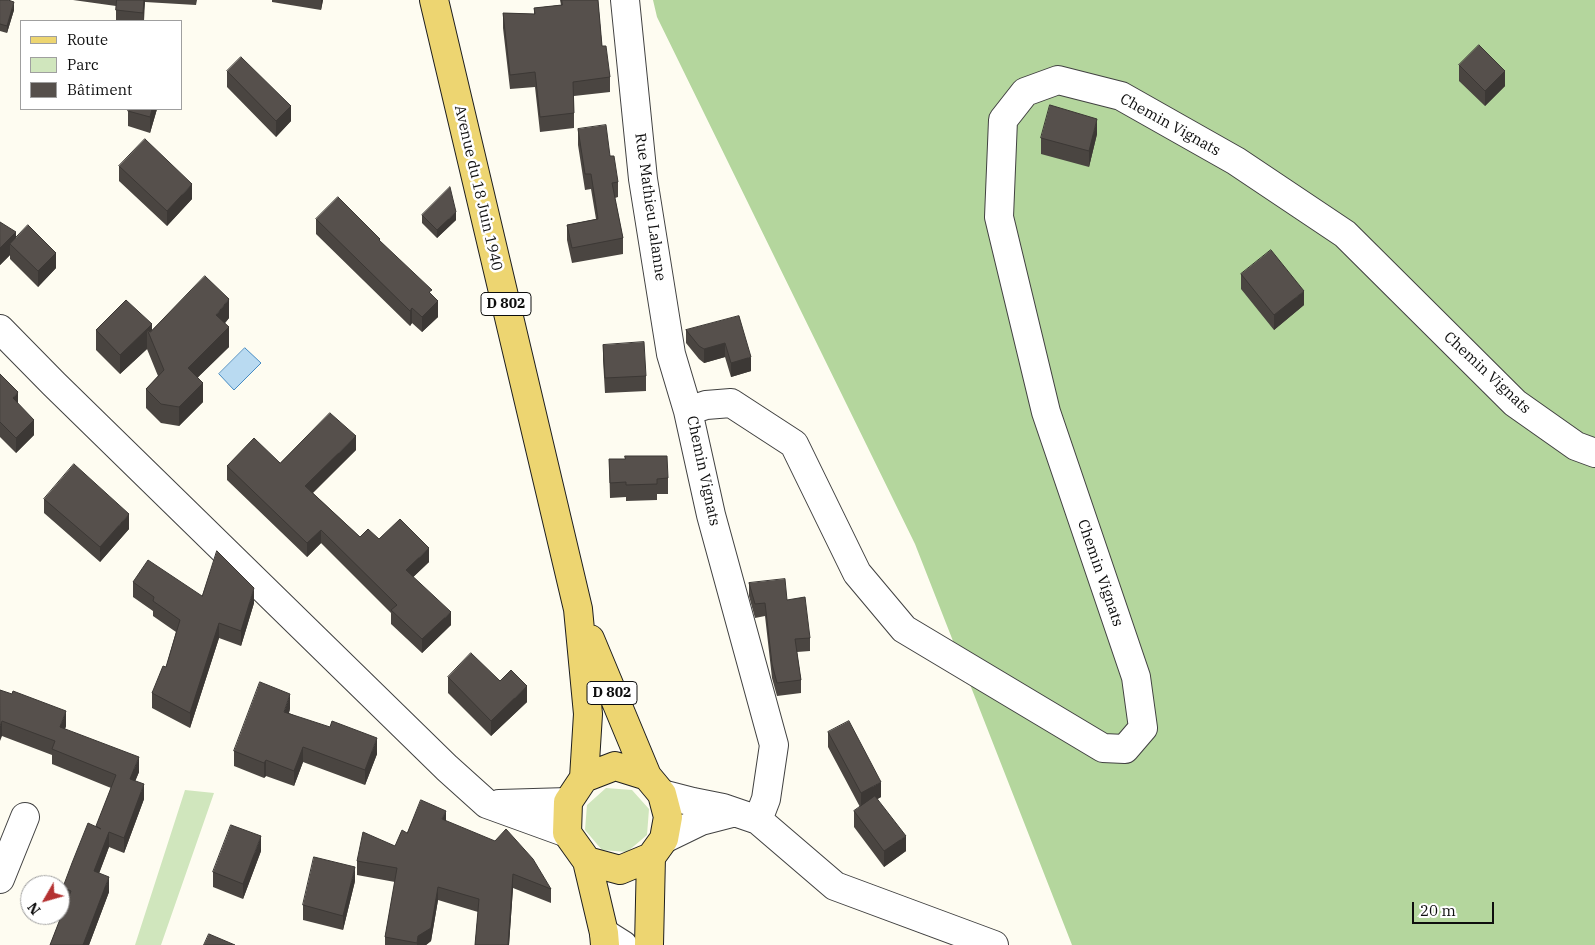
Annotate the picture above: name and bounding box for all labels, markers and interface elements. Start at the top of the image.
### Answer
legend [20,20,182,110]
text: Route [67,30,108,49]
text: Parc [67,55,99,74]
text: Bâtiment [67,80,132,99]
street label: Chemin Vignats [1117,90,1223,160]
street label: Avenue du 18 Juin 1940 [450,103,506,273]
street label: Rue Mathieu Lalanne [631,132,669,282]
road number: D 802 [481,292,531,316]
street label: Chemin Vignats [1440,328,1534,418]
street label: Chemin Vignats [683,414,723,528]
street label: Chemin Vignats [1073,517,1127,629]
road number: D 802 [587,681,637,704]
north arrow [20,875,70,925]
scale bar [1415,892,1498,924]
text: N [23,899,44,919]
text: 20 m [1420,901,1456,920]

